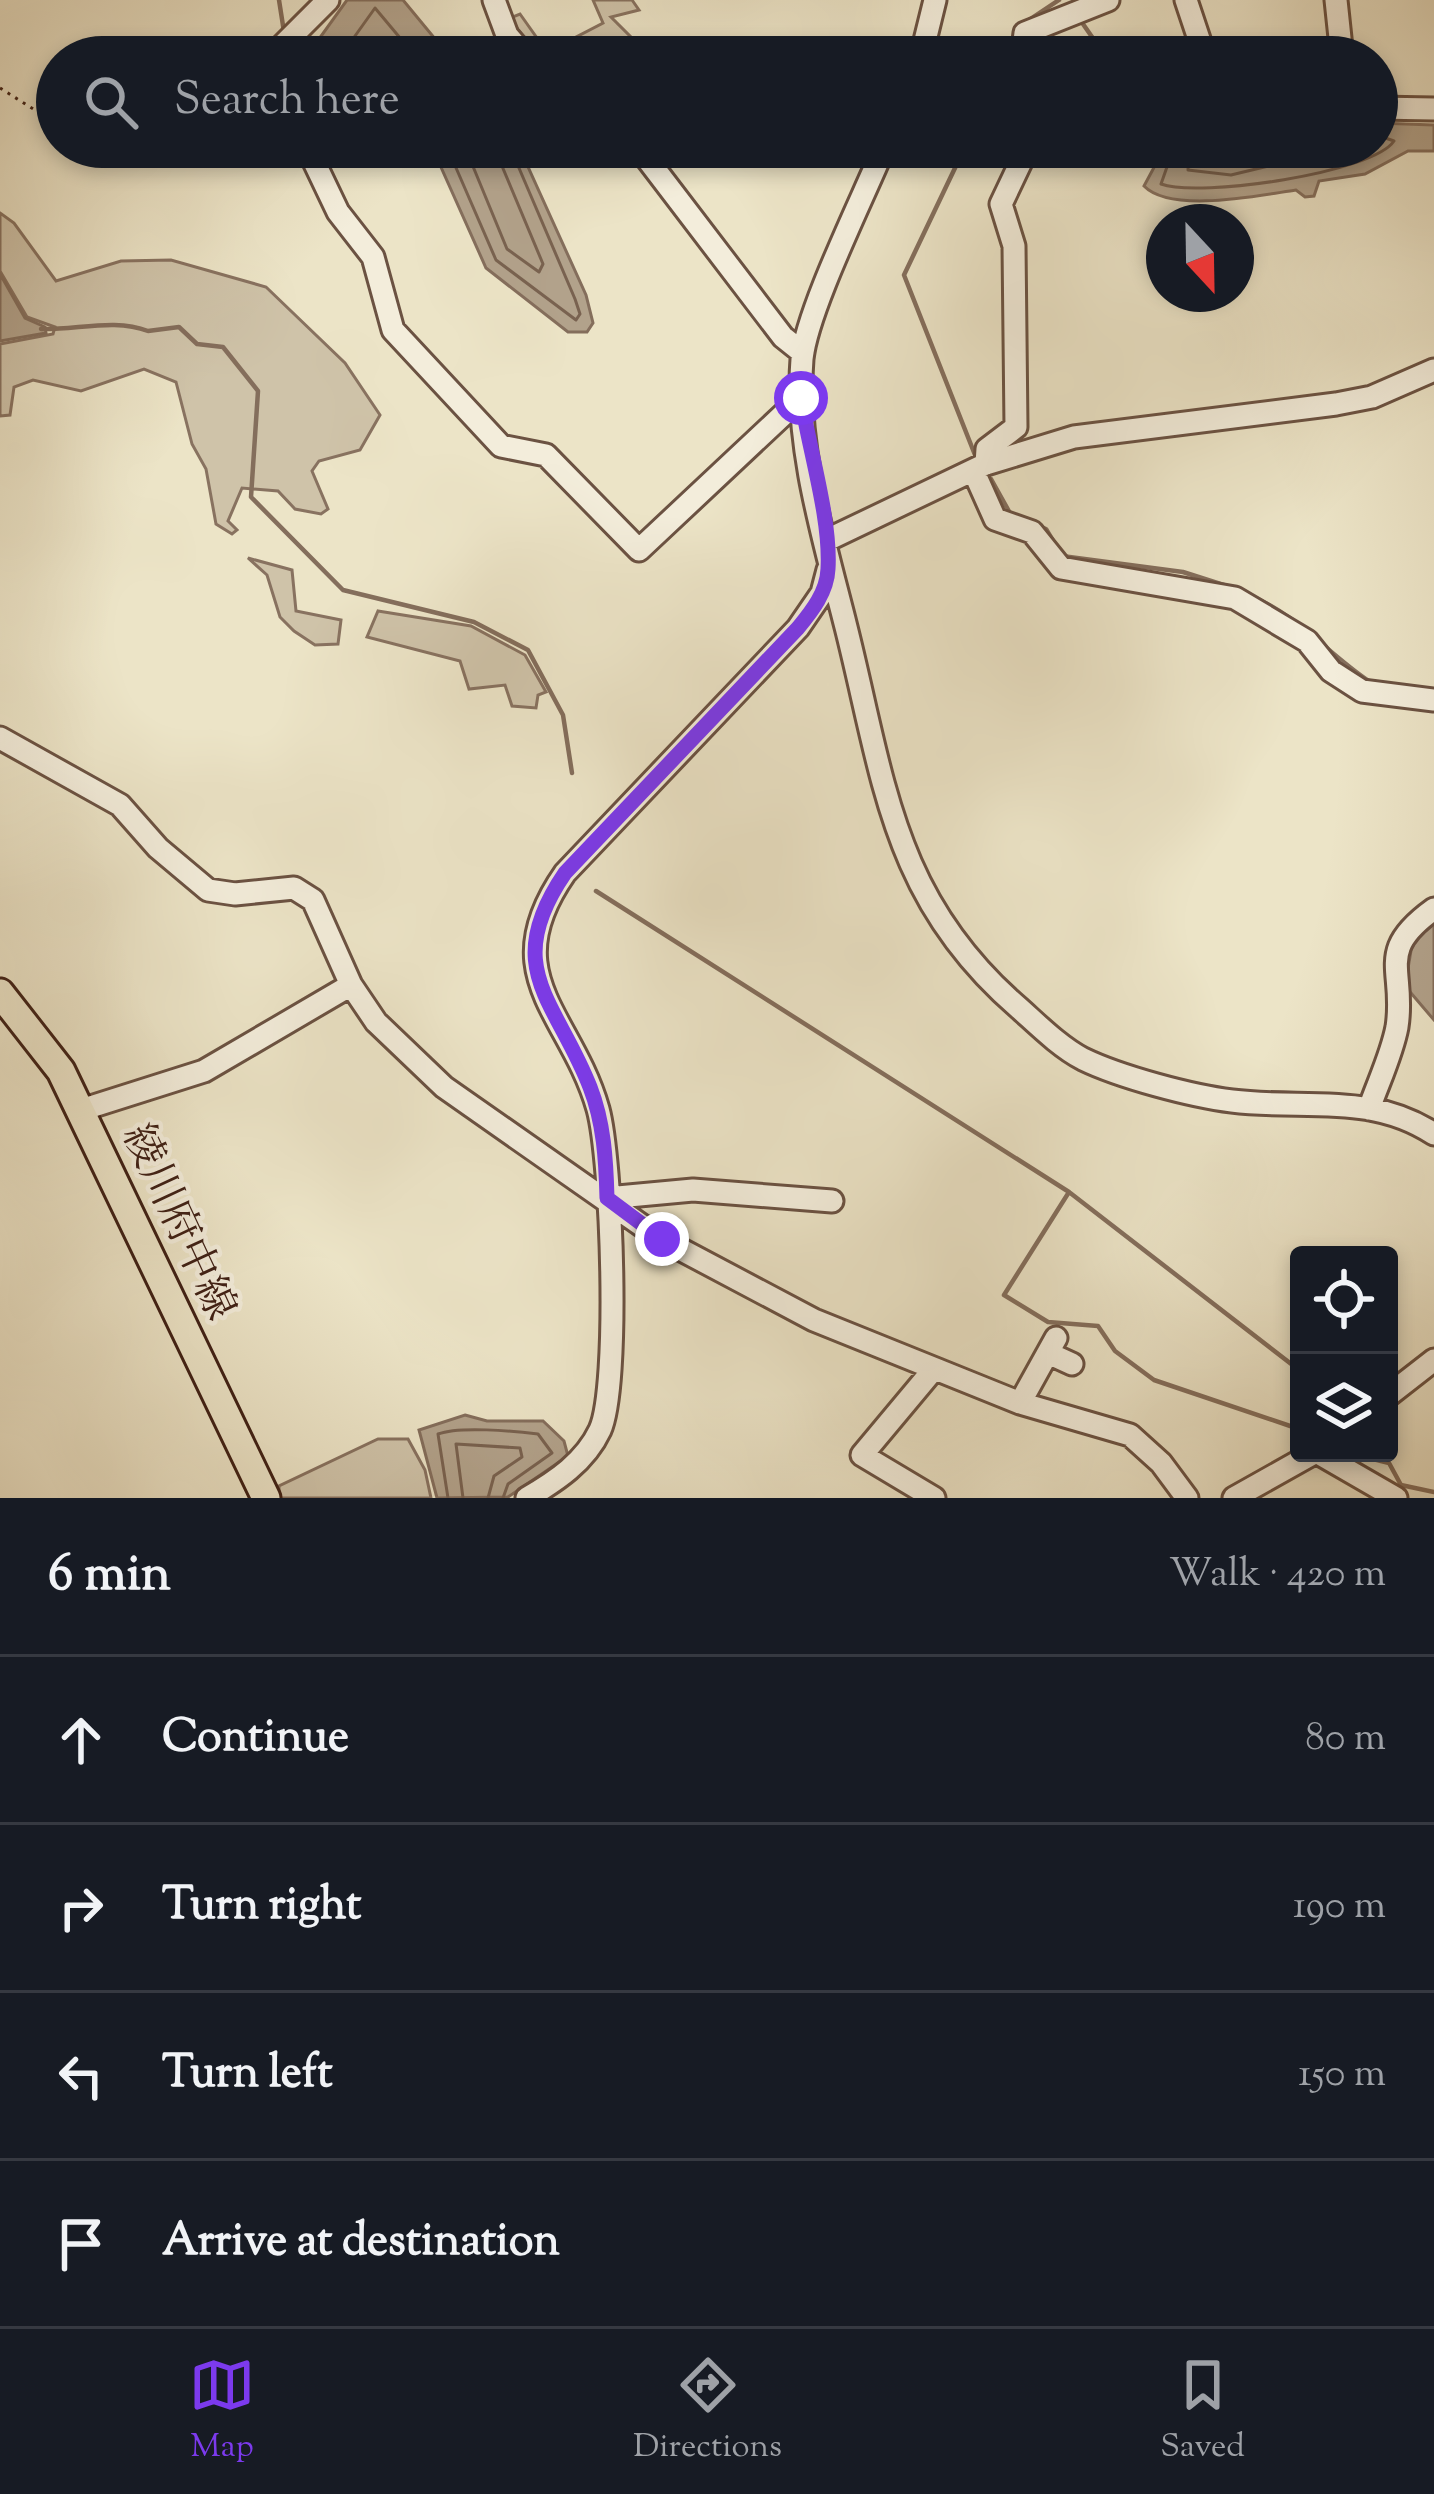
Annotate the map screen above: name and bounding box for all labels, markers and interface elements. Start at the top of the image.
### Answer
search box [36,36,1398,168]
icon: search [78,69,144,135]
text: Search here [174,70,400,135]
north arrow [1146,204,1254,312]
route start [774,371,828,425]
street label: 綾川府中線 [105,1115,248,1331]
route end [635,1212,689,1266]
map controls [1290,1246,1398,1462]
button: locate [1290,1246,1398,1354]
button: layers [1290,1354,1398,1462]
text: 6 min [48,1540,171,1613]
text: Walk · 420 m [1169,1548,1386,1604]
icon: ahead [48,1707,114,1773]
text: Continue [162,1707,349,1772]
text: 80 m [1305,1712,1386,1768]
icon: right [48,1875,114,1941]
text: Turn right [162,1875,361,1940]
text: 190 m [1293,1880,1386,1936]
icon: left [48,2043,114,2109]
text: Turn left [162,2043,333,2108]
text: 150 m [1298,2048,1386,2104]
icon: arrive [48,2211,114,2277]
text: Arrive at destination [162,2211,560,2276]
tab: Map [189,2352,255,2472]
tab: Directions [633,2352,782,2472]
tab: Saved [1160,2352,1245,2472]

